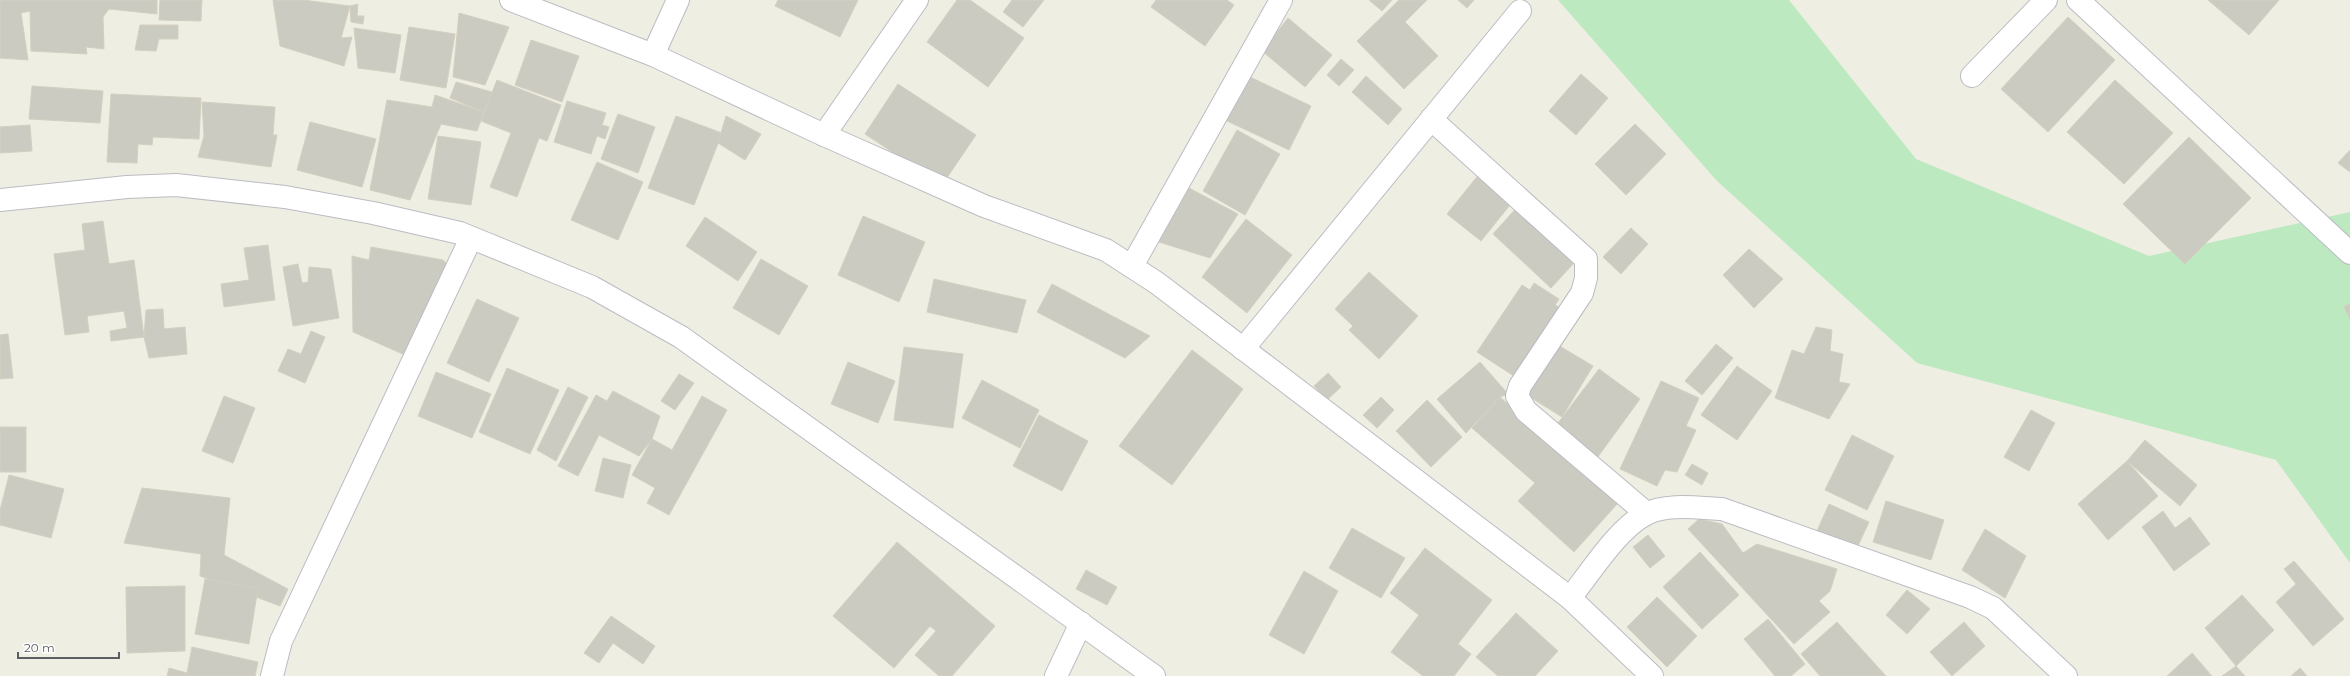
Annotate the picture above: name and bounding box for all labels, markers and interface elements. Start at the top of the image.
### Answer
scale bar [18,634,119,660]
text: 20 m [24,640,55,655]

